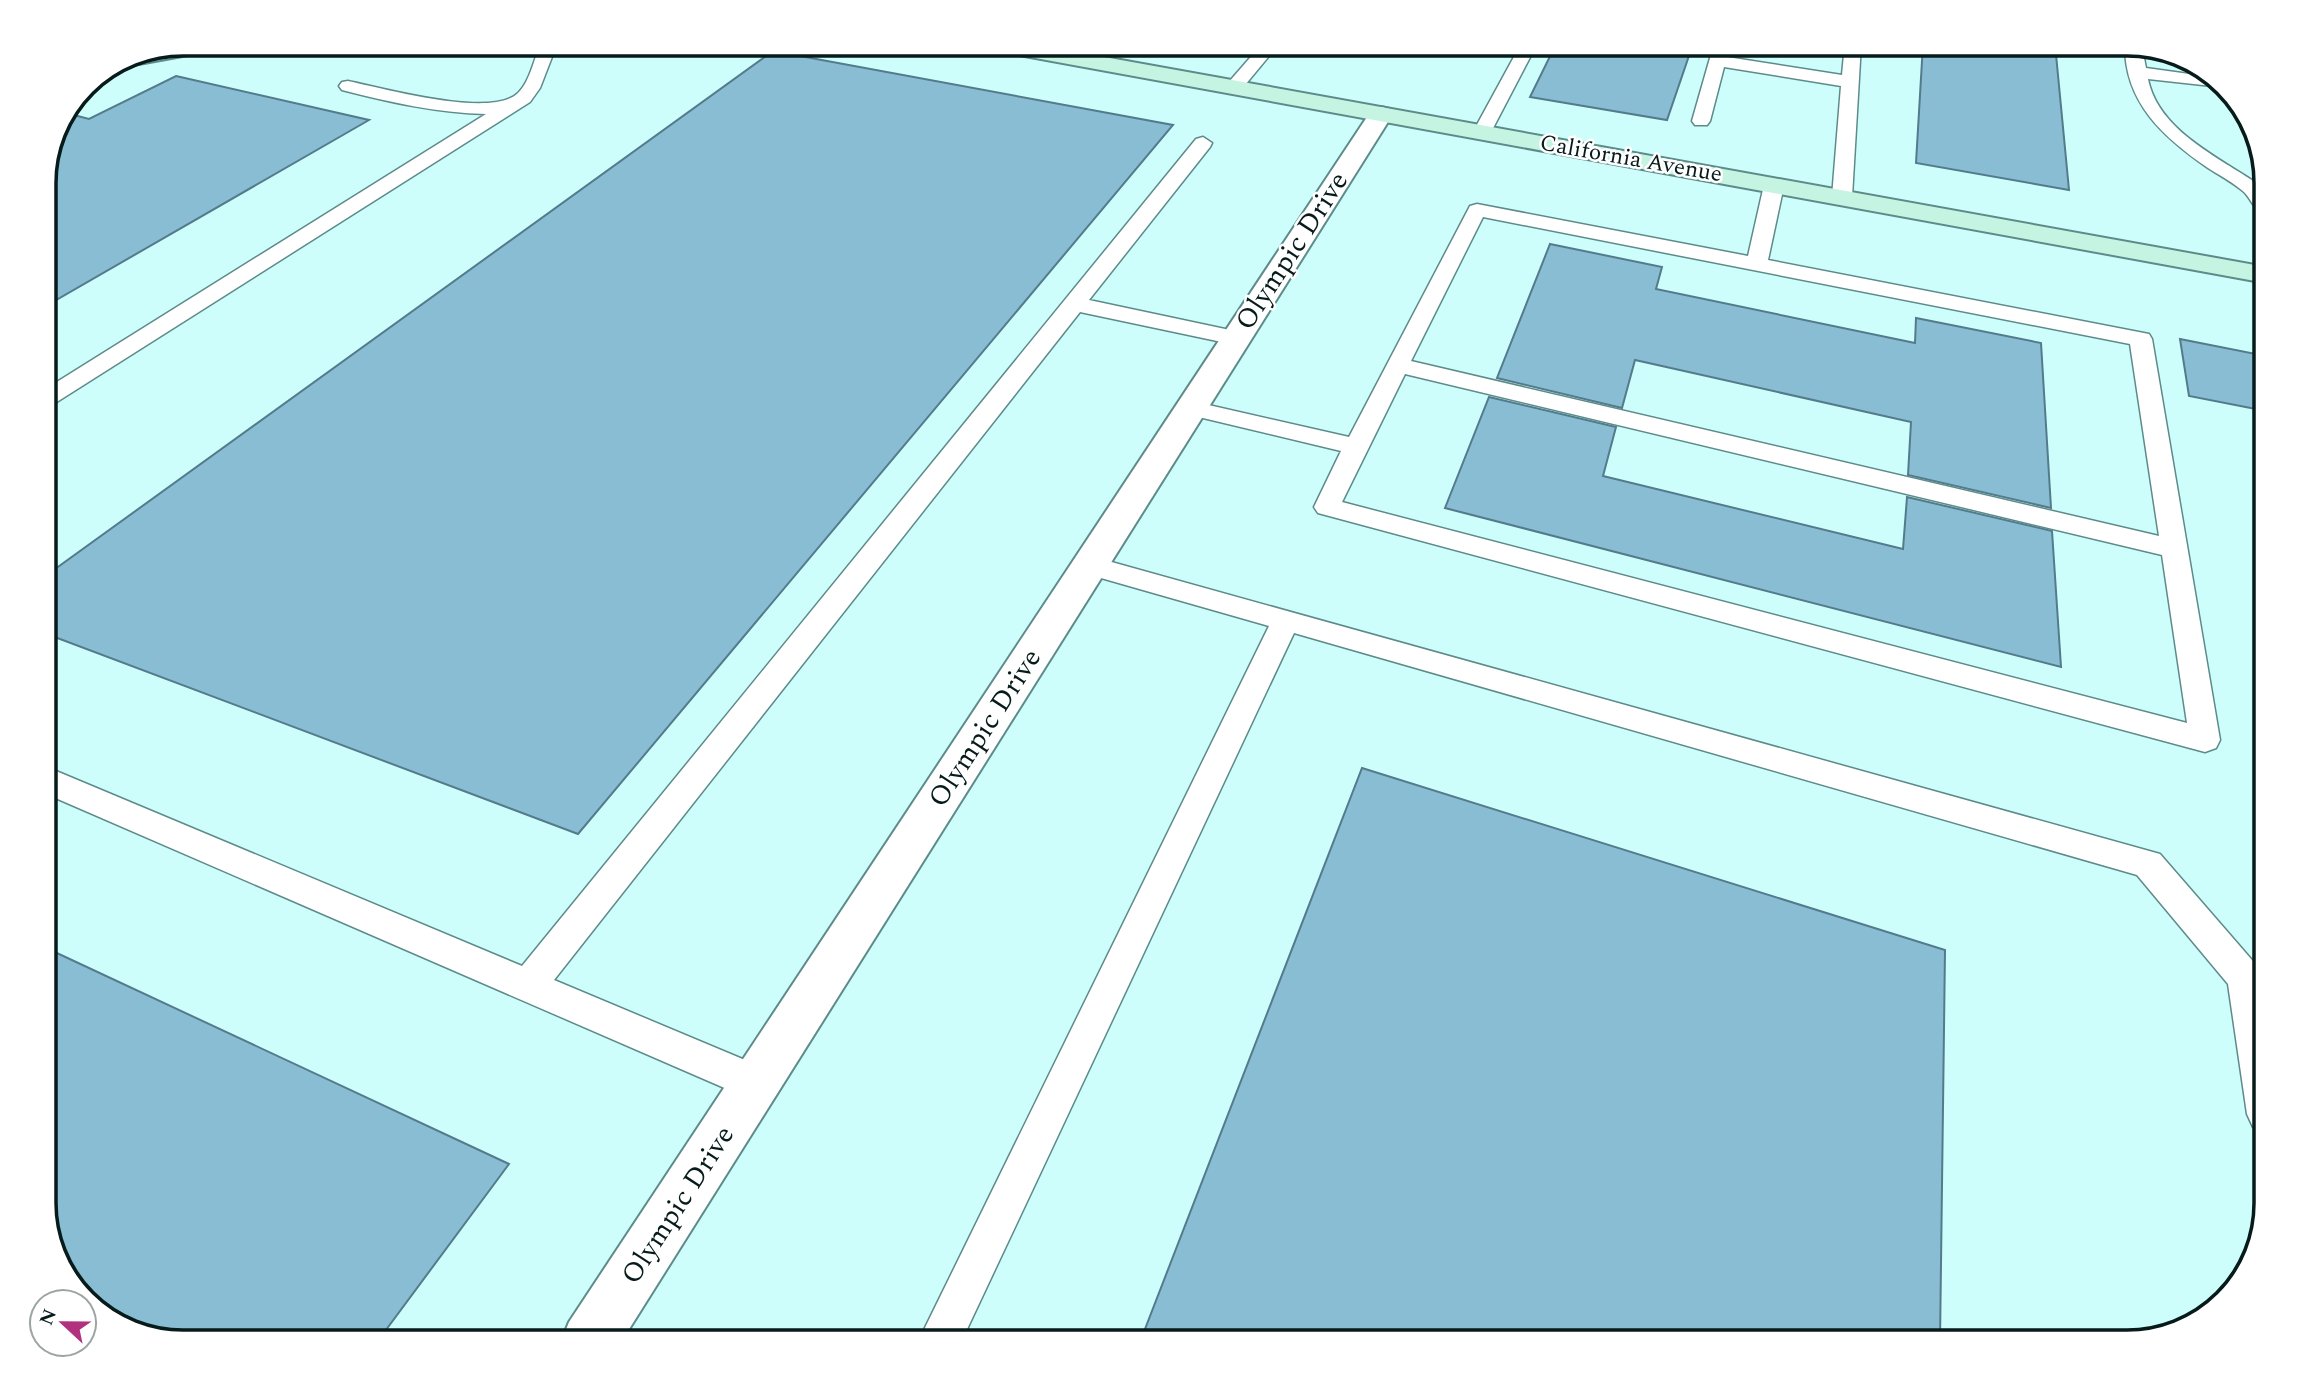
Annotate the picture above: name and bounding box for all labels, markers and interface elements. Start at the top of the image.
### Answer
street label: California Avenue [1537,126,1725,192]
street label: Olympic Drive [1224,163,1360,339]
street label: Olympic Drive [917,640,1053,816]
street label: Olympic Drive [610,1117,746,1293]
north arrow [28,1288,98,1358]
text: N [32,1305,65,1330]

